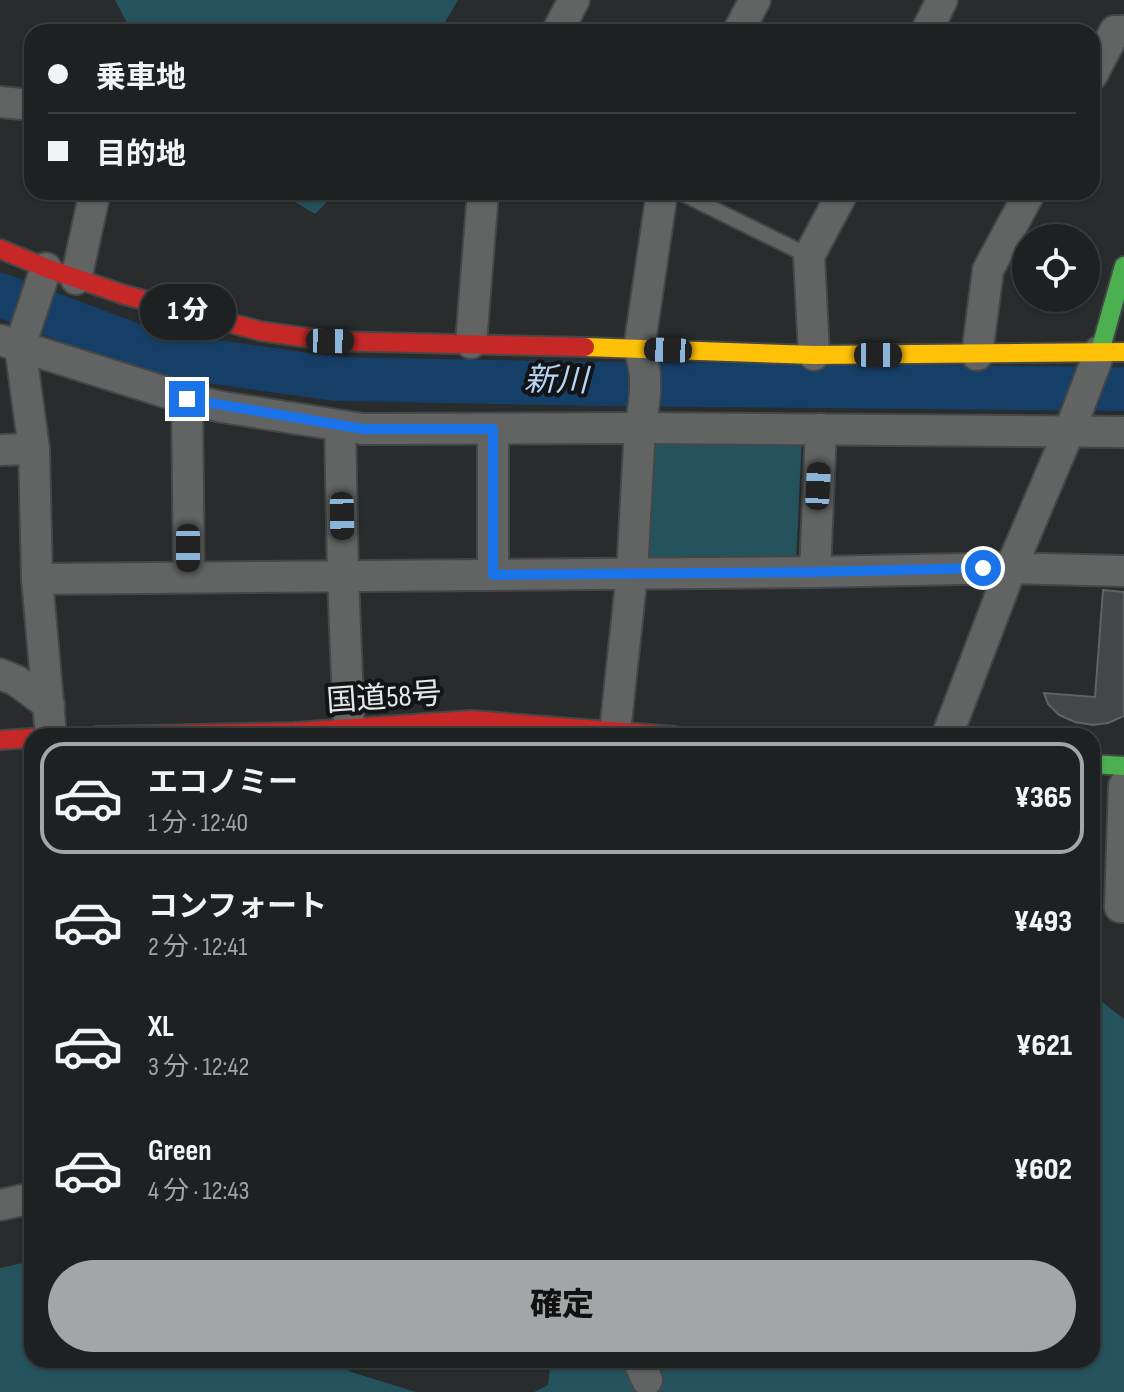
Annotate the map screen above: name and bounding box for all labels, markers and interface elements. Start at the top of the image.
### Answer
text: 乗車地 [96,60,186,96]
text: 目的地 [96,137,186,173]
map controls [1012,224,1100,312]
button: locate [1012,224,1100,312]
callout: 1 分 [139,283,235,339]
text: 1 分 [168,296,208,327]
car [306,329,354,353]
car [644,337,692,363]
car [854,343,902,367]
water label: 新川 [524,361,591,401]
route end [169,381,205,417]
car [805,461,831,511]
car [330,492,354,540]
car [176,524,200,572]
route start [965,550,1001,586]
street label: 国道58号 [325,676,443,720]
icon: car [52,762,124,834]
text: エコノミー [148,765,298,801]
text: ¥365 [1014,780,1072,816]
text: 1 分 · 12:40 [148,808,248,839]
icon: car [52,886,124,958]
text: コンフォート [148,889,327,925]
text: ¥493 [1014,904,1072,940]
text: 2 分 · 12:41 [148,932,247,963]
text: XL [148,1009,174,1045]
icon: car [52,1010,124,1082]
text: ¥621 [1016,1028,1072,1064]
text: 3 分 · 12:42 [148,1052,249,1083]
text: Green [148,1133,212,1169]
icon: car [52,1134,124,1206]
text: ¥602 [1014,1152,1072,1188]
text: 4 分 · 12:43 [148,1176,249,1207]
button: 確定 [48,1260,1076,1352]

